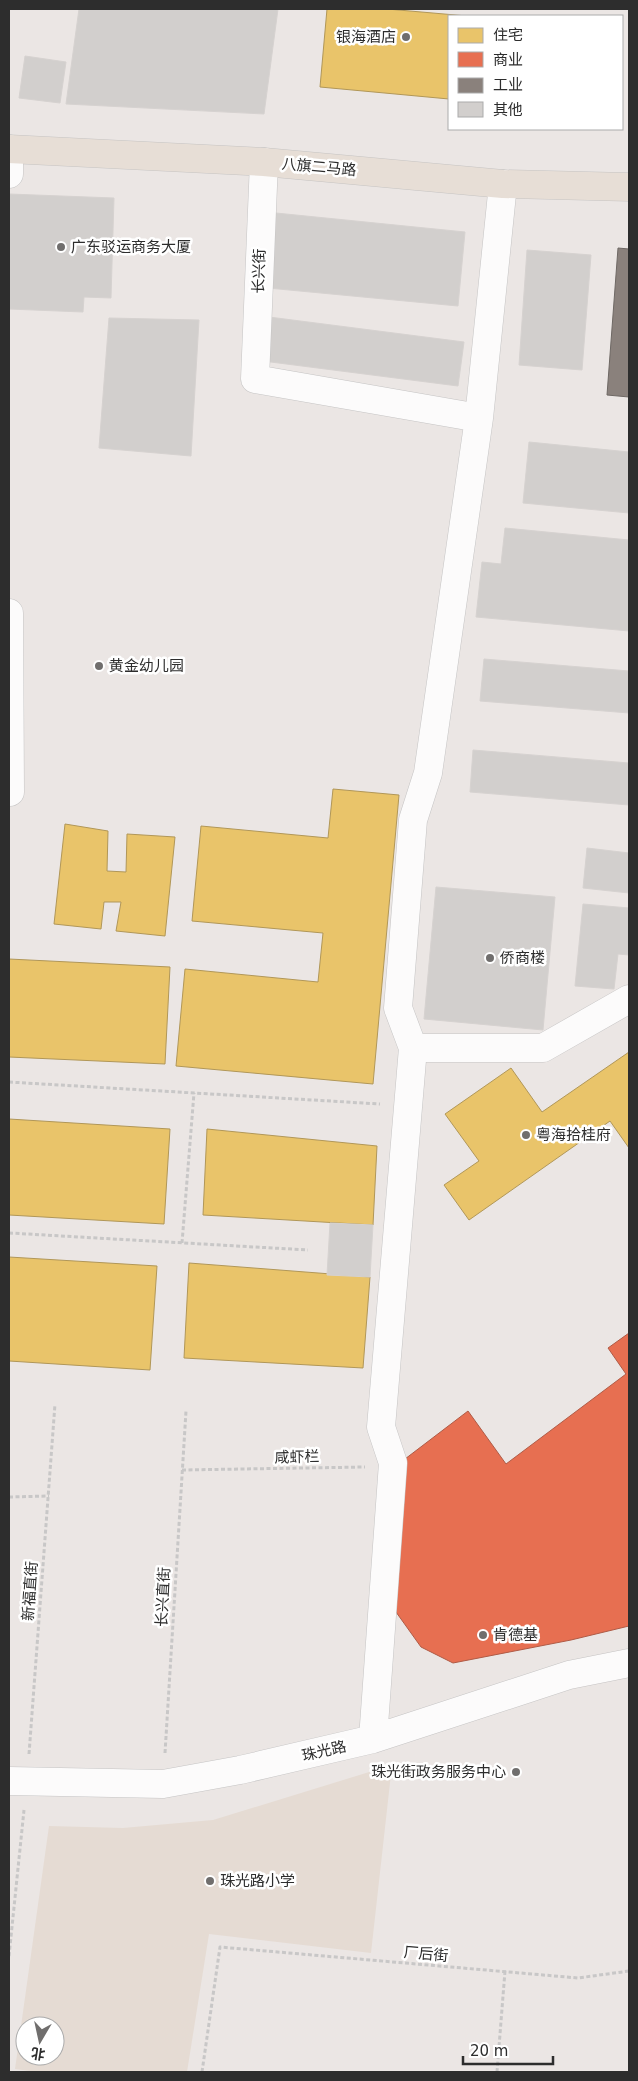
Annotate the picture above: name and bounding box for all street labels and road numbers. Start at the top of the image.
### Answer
street label: 八旗二马路 [281,155,357,179]
street label: 长兴街 [249,248,269,294]
street label: 咸虾栏 [274,1448,320,1466]
street label: 新福直街 [19,1560,41,1622]
street label: 长兴直街 [152,1567,174,1627]
street label: 珠光路 [300,1737,348,1765]
street label: 厂后街 [403,1943,449,1965]

